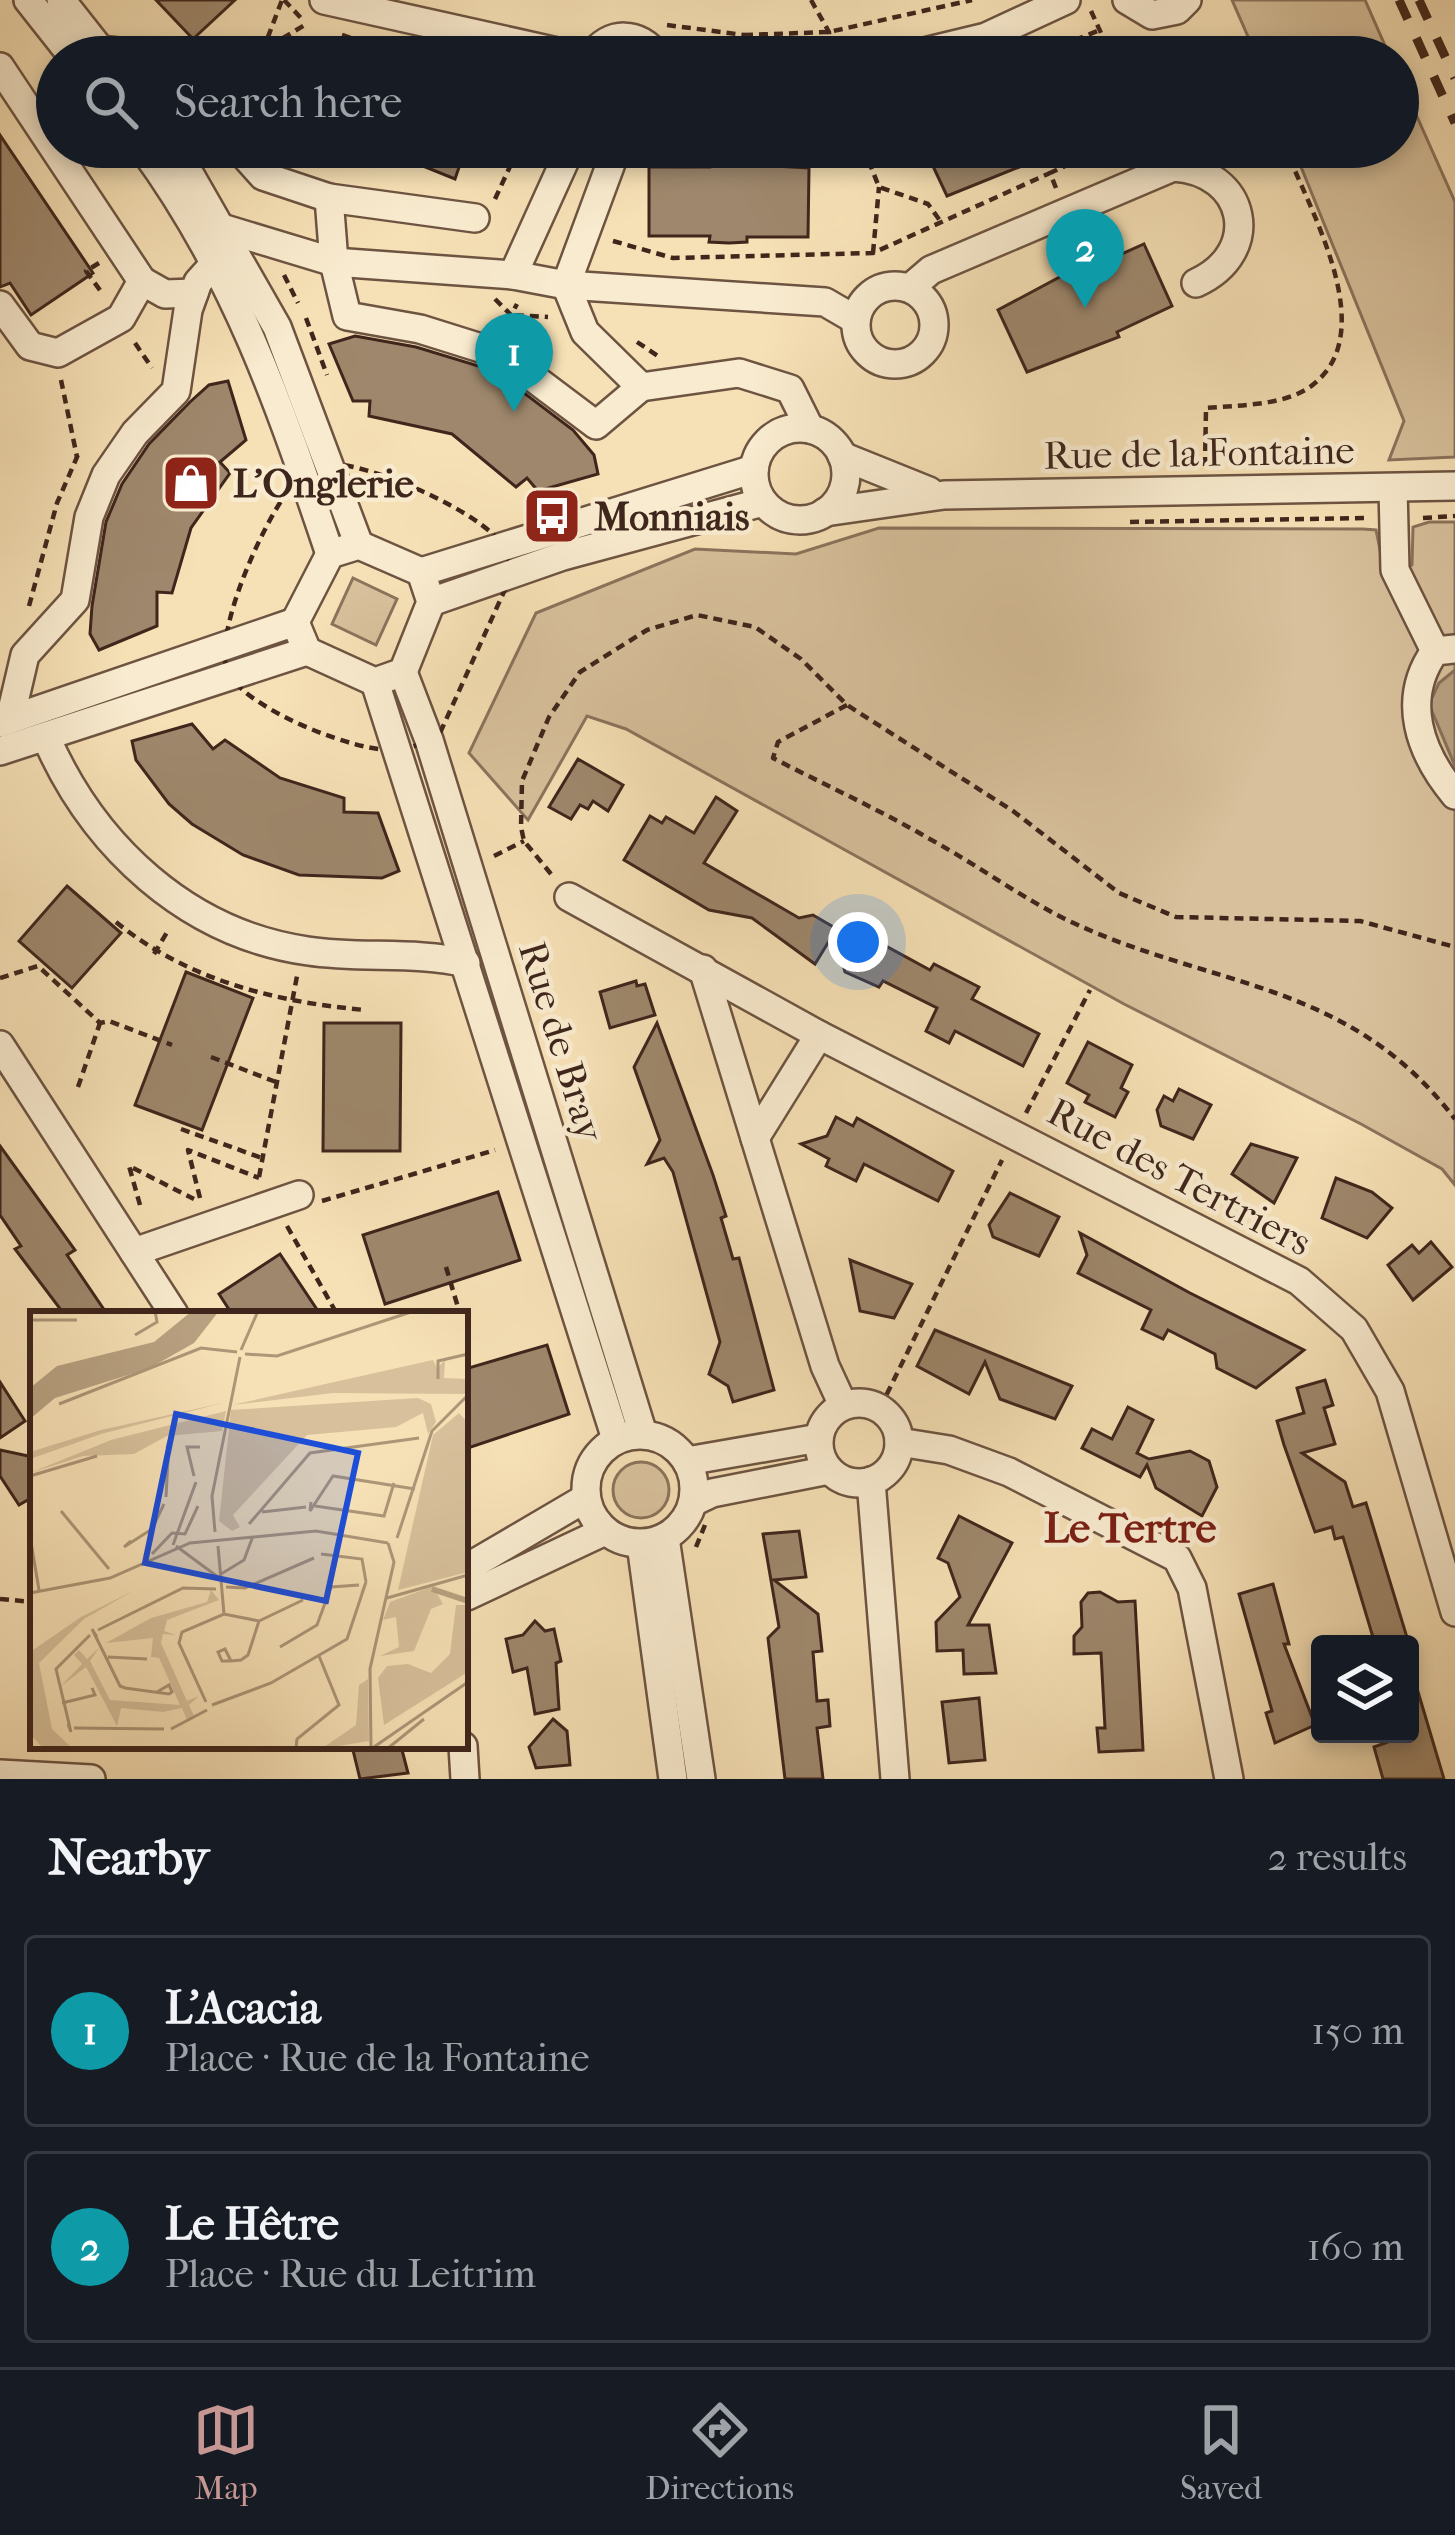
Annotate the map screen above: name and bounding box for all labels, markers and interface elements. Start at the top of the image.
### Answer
search box [36,36,1419,168]
icon: search [78,69,144,135]
text: Search here [174,76,402,129]
pin: 2 [1046,209,1124,308]
pin: 1 [475,313,553,412]
street label: Rue de la Fontaine [1043,427,1355,479]
shop icon: L'Onglerie [160,452,222,514]
place label: L'Onglerie [233,461,414,507]
bus stop icon: Monniais [521,485,583,547]
place label: Monniais [594,494,749,540]
your location [828,912,888,972]
street label: Rue de Bray [509,936,614,1148]
street label: Rue des Tertriers [1040,1088,1319,1266]
inset map [30,1311,468,1749]
district label: Le Tertre [1044,1504,1216,1553]
map controls [1311,1635,1419,1743]
button: layers [1311,1635,1419,1743]
text: Nearby [48,1827,209,1887]
text: 2 results [1268,1834,1407,1880]
text: L'Acacia [165,1982,321,2035]
text: 1 [83,2008,97,2054]
text: 150 m [1311,2008,1404,2054]
text: Place · Rue de la Fontaine [165,2035,590,2081]
text: Le Hêtre [165,2198,339,2251]
text: 2 [80,2224,100,2270]
text: 160 m [1307,2224,1404,2270]
text: Place · Rue du Leitrim [165,2251,536,2297]
tab: Map [193,2397,259,2508]
tab: Directions [645,2397,794,2508]
tab: Saved [1180,2397,1262,2508]

